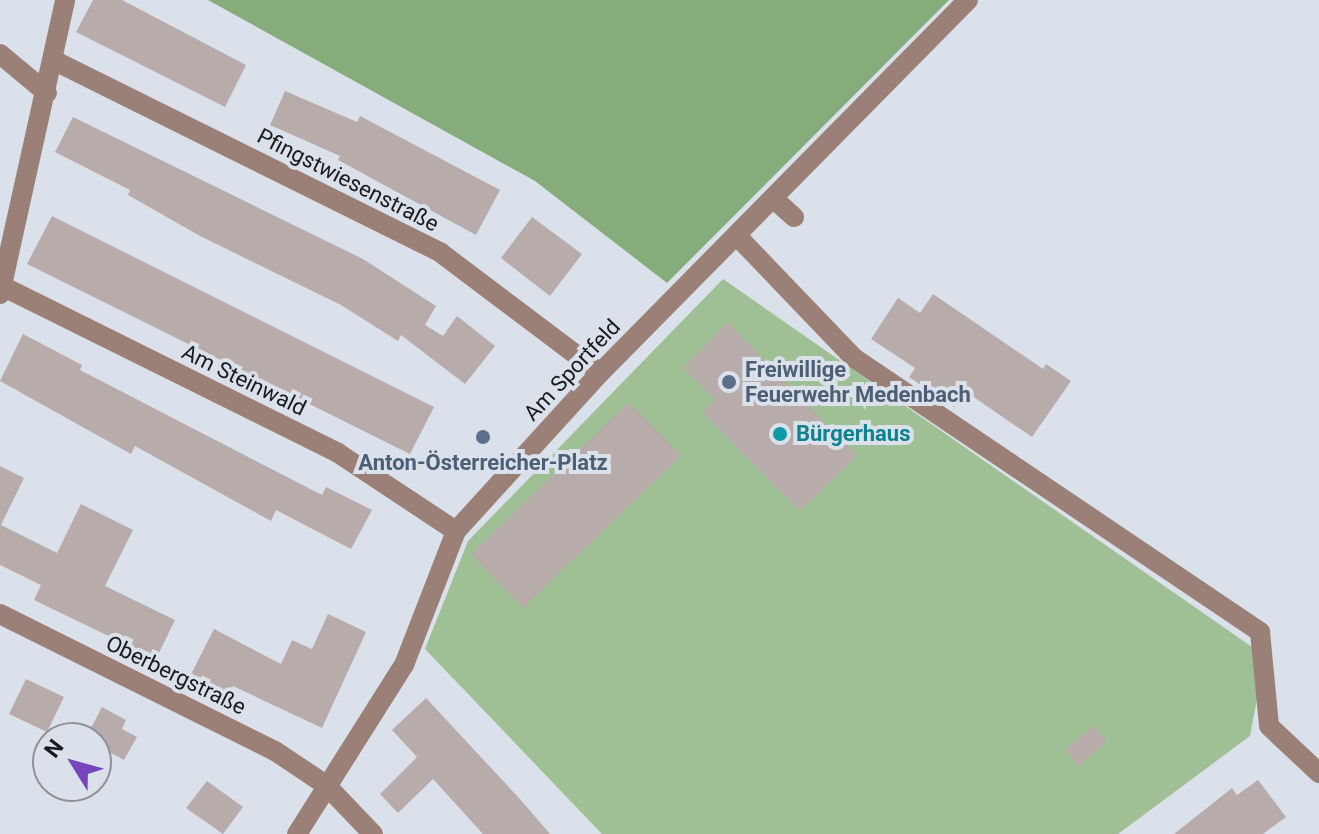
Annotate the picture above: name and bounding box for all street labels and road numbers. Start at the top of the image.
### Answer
street label: Pfingstwiesenstraße [253,123,443,237]
street label: Am Sportfeld [518,314,626,426]
street label: Am Steinwald [178,339,310,421]
street label: Oberbergstraße [102,630,250,720]

